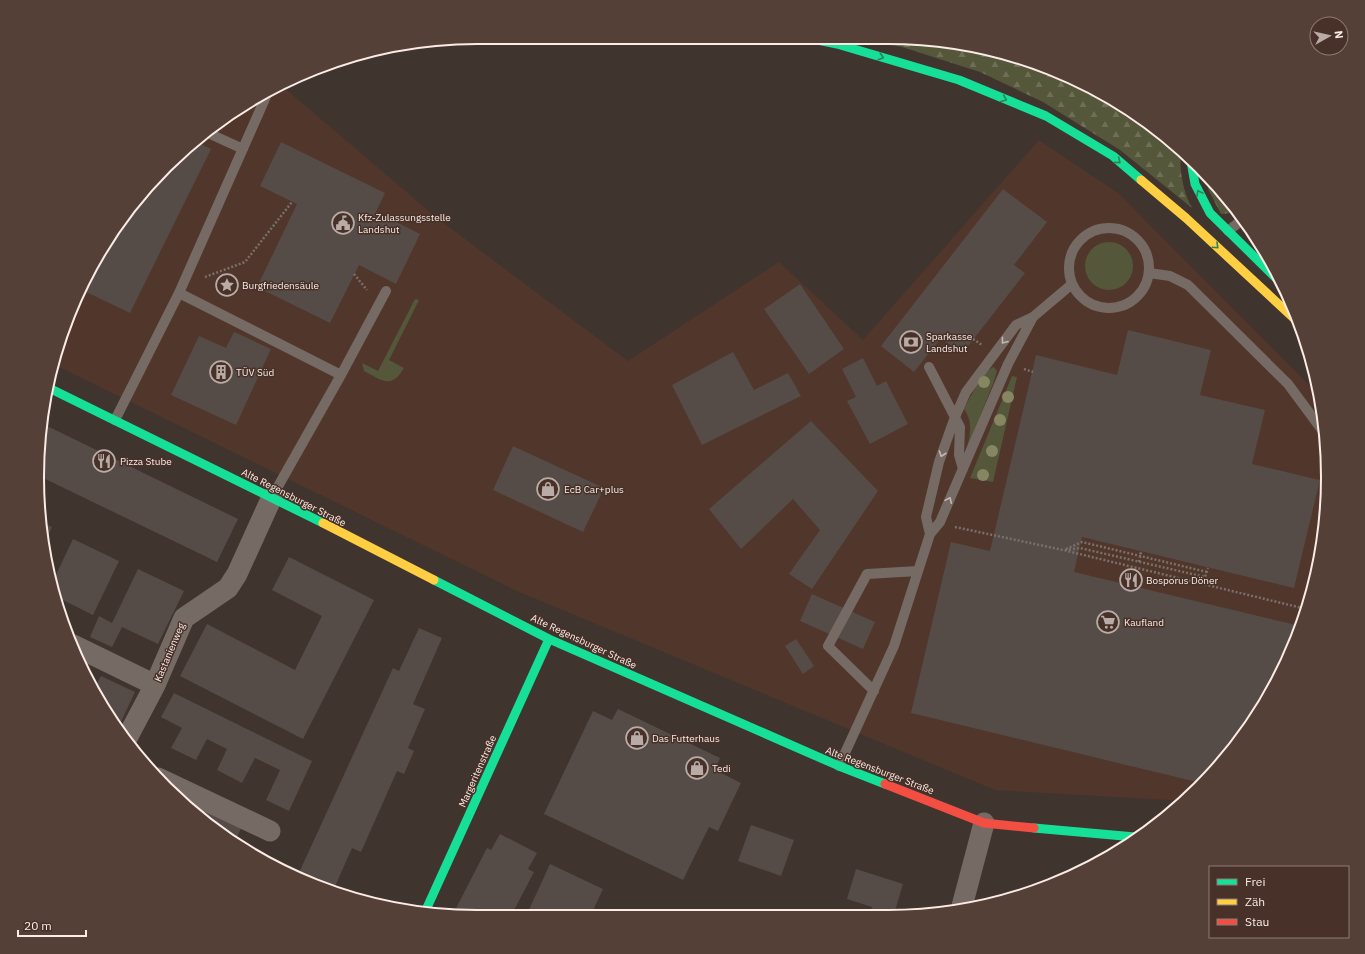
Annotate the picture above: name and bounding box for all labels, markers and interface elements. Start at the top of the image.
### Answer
north arrow [1309,16,1349,56]
text: N [1331,30,1346,40]
one-way arrow [878,52,885,61]
one-way arrow [1000,94,1008,102]
one-way arrow [1113,156,1121,163]
one-way arrow [1197,190,1204,197]
public building icon: Kfz-Zulassungsstelle Landshut [330,210,356,236]
place label: Kfz-Zulassungsstelle Landshut [358,211,451,236]
one-way arrow [1211,241,1219,249]
place icon: Burgfriedensäule [214,272,240,298]
place label: Burgfriedensäule [242,279,319,292]
bank icon: Sparkasse Landshut [898,329,924,355]
place label: Sparkasse Landshut [926,330,973,355]
one-way arrow [1001,336,1008,343]
building icon: TÜV Süd [208,359,234,385]
place label: TÜV Süd [236,366,274,379]
restaurant icon: Pizza Stube [91,448,117,474]
one-way arrow [938,450,946,457]
place label: Pizza Stube [120,455,172,468]
street label: Alte Regensburger Straße [239,465,349,530]
shop icon: EcB Car+plus [535,476,561,502]
place label: EcB Car+plus [564,483,624,496]
one-way arrow [944,497,952,504]
restaurant icon: Bosporus Döner [1118,567,1144,593]
place label: Bosporus Döner [1146,574,1218,587]
supermarket icon: Kaufland [1095,609,1121,635]
street label: Alte Regensburger Straße [529,611,639,672]
place label: Kaufland [1124,616,1164,629]
street label: Kastanienweg [151,620,188,684]
shop icon: Das Futterhaus [624,725,650,751]
place label: Das Futterhaus [652,732,720,745]
street label: Margeritenstraße [456,733,499,809]
street label: Alte Regensburger Straße [824,744,936,797]
shop icon: Tedi [684,755,710,781]
place label: Tedi [712,762,731,775]
legend [1209,866,1349,938]
text: Frei [1245,874,1265,889]
text: Zäh [1245,894,1265,909]
scale bar [18,912,86,938]
text: Stau [1245,914,1269,929]
text: 20 m [24,918,52,933]

